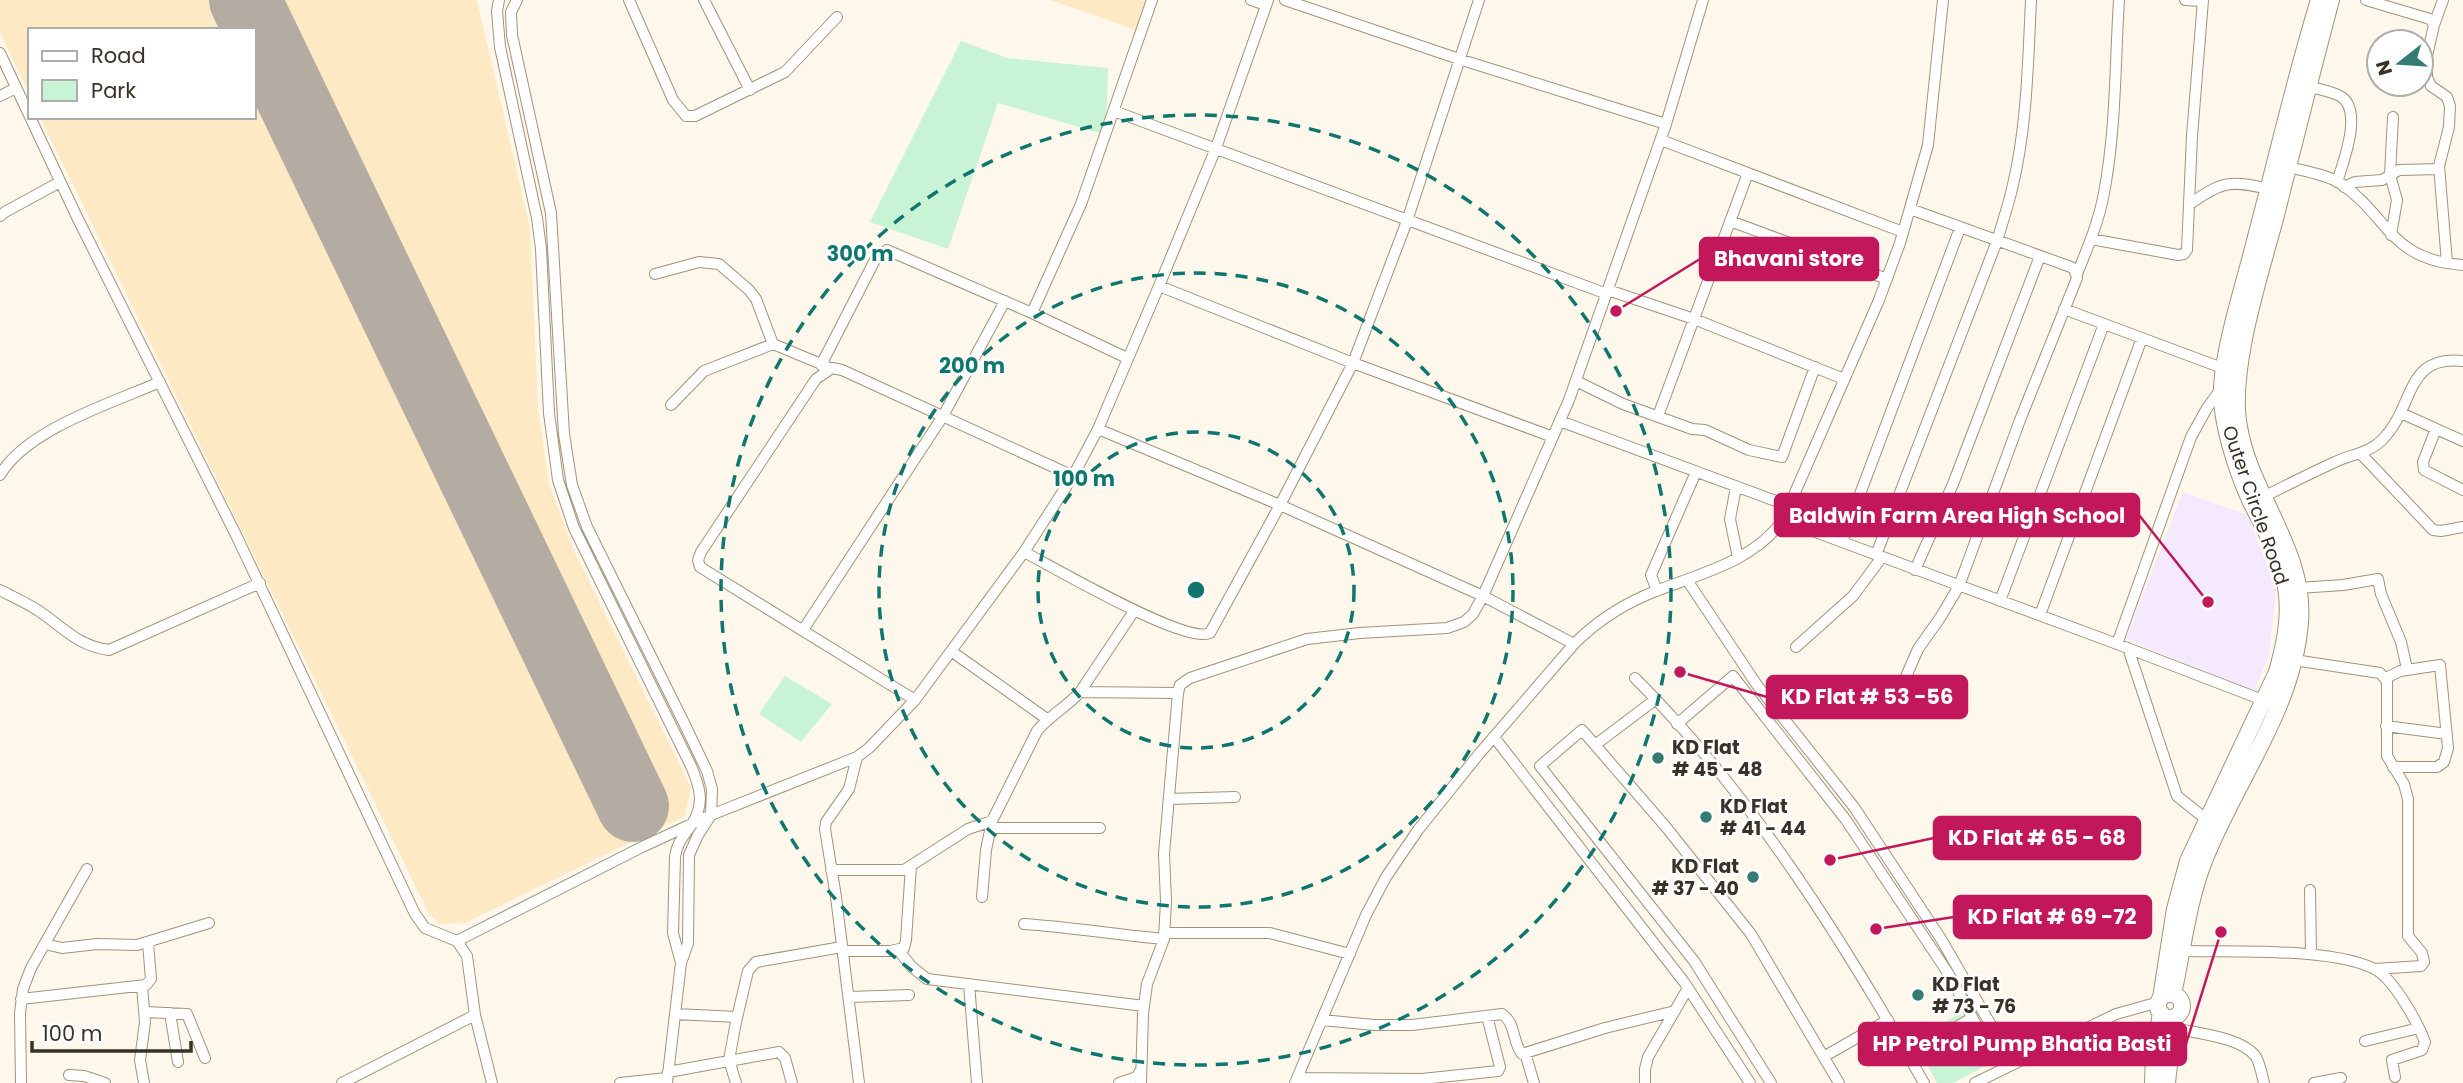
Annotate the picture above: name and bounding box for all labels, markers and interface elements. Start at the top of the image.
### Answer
legend [28,28,256,119]
north arrow [2365,28,2435,98]
text: Road [91,41,146,70]
text: N [2369,57,2399,79]
text: Park [91,76,136,105]
callout: Bhavani store [1700,238,1878,280]
text: 300 m [827,239,893,268]
text: Bhavani store [1714,244,1864,273]
text: 200 m [939,351,1005,380]
street label: Outer Circle Road [2216,422,2295,588]
text: 100 m [1053,464,1115,493]
callout: Baldwin Farm Area High School [1775,494,2139,536]
text: Baldwin Farm Area High School [1789,501,2125,530]
centre of rings [1184,578,1208,602]
callout: KD Flat # 53 -56 [1767,676,1967,718]
text: KD Flat # 53 -56 [1781,682,1953,711]
place label: KD Flat # 45 - 48 [1672,734,1763,783]
marker: KD Flat # 45 - 48 [1650,750,1666,766]
place label: KD Flat # 41 - 44 [1720,793,1806,842]
marker: KD Flat # 41 - 44 [1698,809,1714,825]
callout: KD Flat # 65 - 68 [1934,817,2140,859]
text: KD Flat # 65 - 68 [1948,823,2126,852]
place label: KD Flat # 37 - 40 [1652,853,1739,902]
marker: KD Flat # 37 - 40 [1745,869,1761,885]
callout: KD Flat # 69 -72 [1954,896,2151,938]
text: KD Flat # 69 -72 [1968,902,2136,931]
place label: KD Flat # 73 - 76 [1932,971,2016,1020]
marker: KD Flat # 73 - 76 [1910,987,1926,1003]
scale bar [32,1010,191,1054]
text: 100 m [42,1019,102,1048]
callout: HP Petrol Pump Bhatia Basti [1859,1023,2186,1065]
text: HP Petrol Pump Bhatia Basti [1873,1029,2171,1058]

